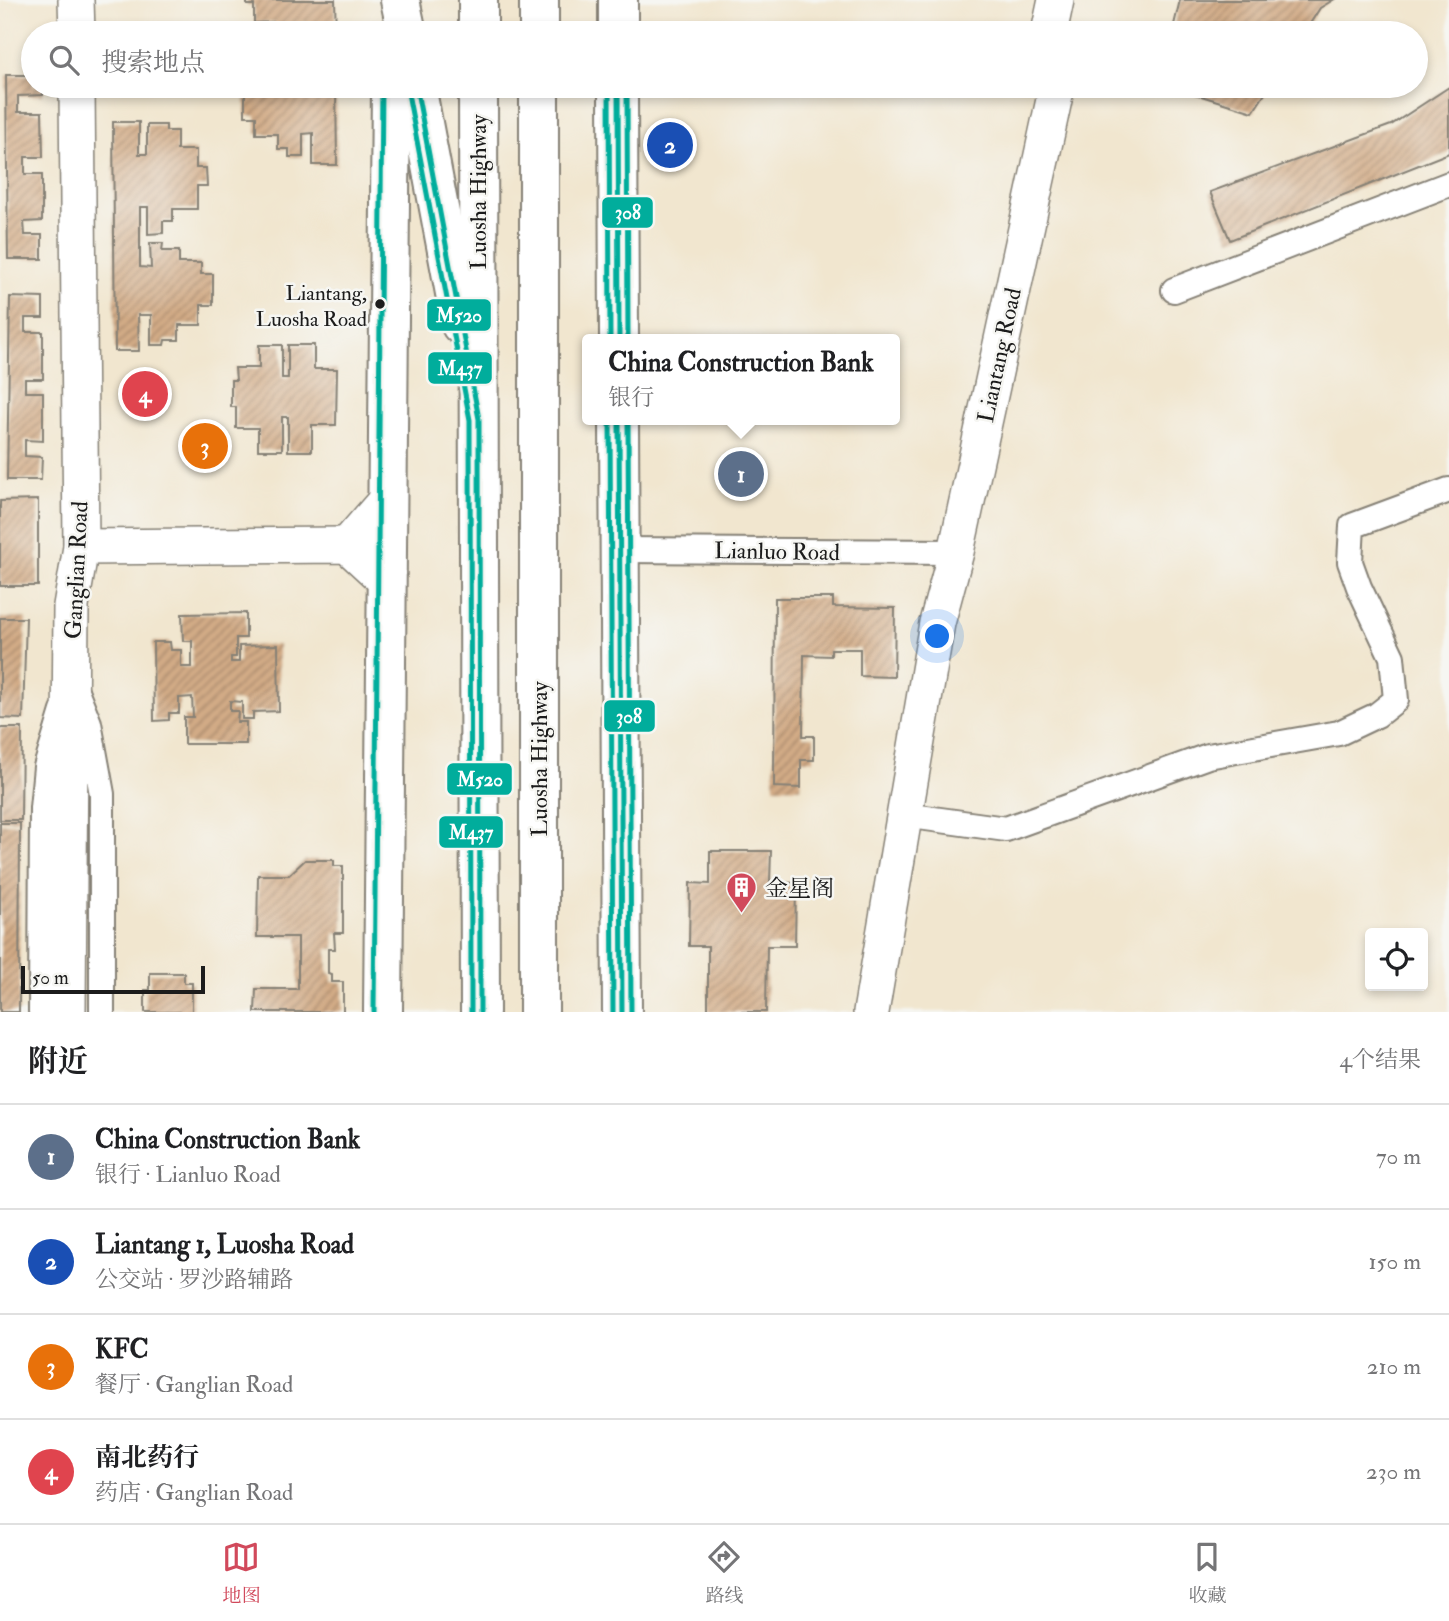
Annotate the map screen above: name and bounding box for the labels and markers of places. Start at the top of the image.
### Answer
pin: 2 [647,119,693,171]
place label: Liantang, Luosha Road [256,280,368,333]
marker: Liantang, Luosha Road [373,297,387,311]
pin: 4 [122,368,168,420]
pin: 3 [182,420,228,472]
pin: 1 [718,448,764,500]
building icon: 金星阁 [725,871,759,915]
place label: 金星阁 [765,874,834,903]

